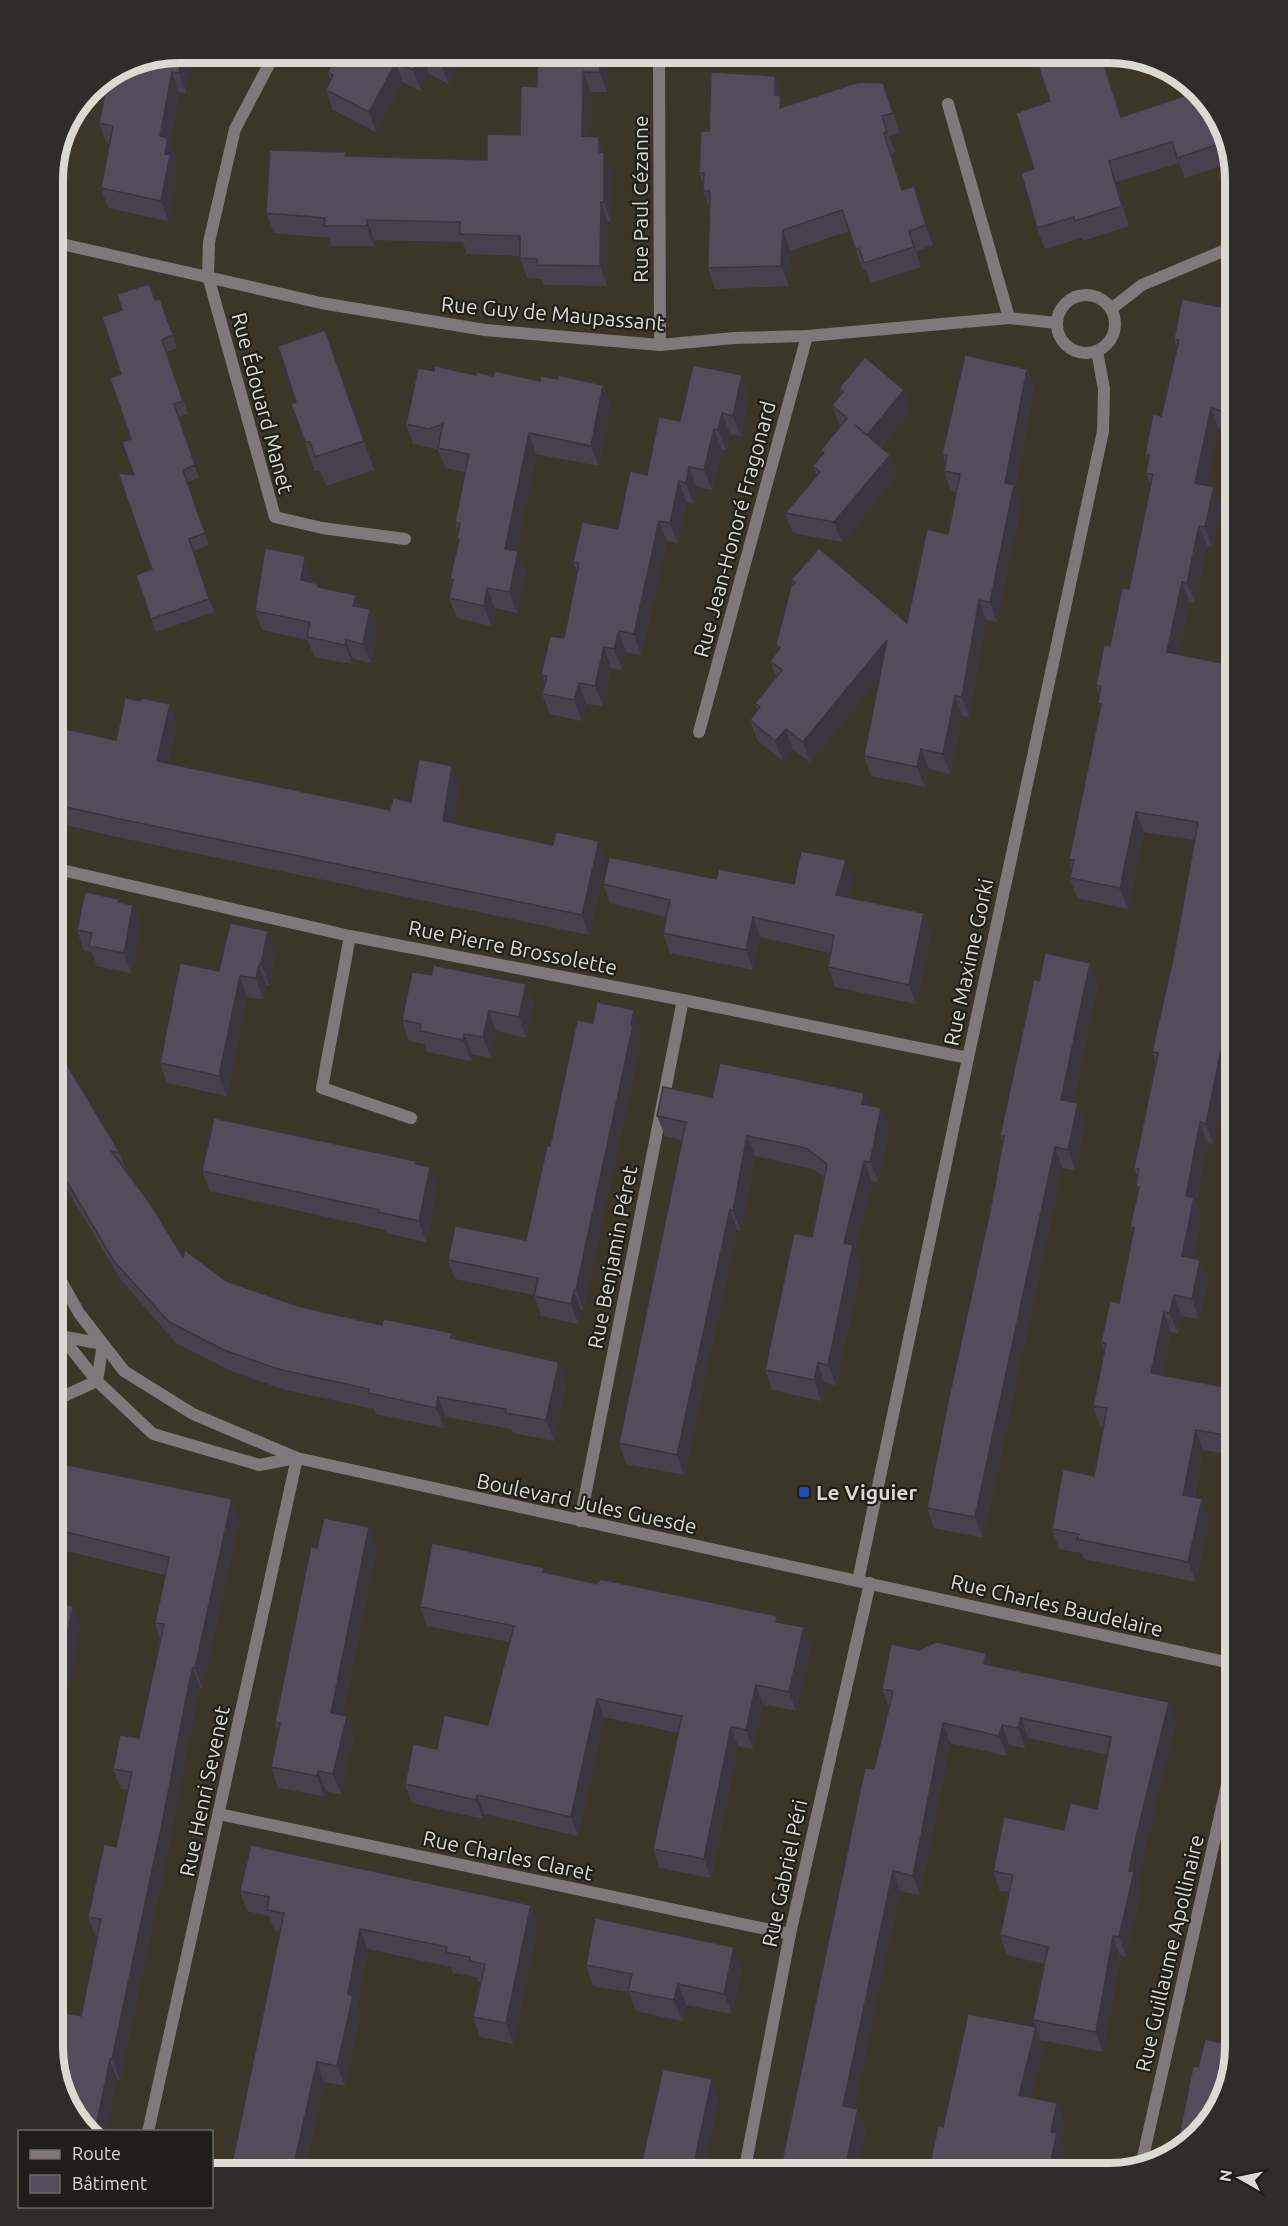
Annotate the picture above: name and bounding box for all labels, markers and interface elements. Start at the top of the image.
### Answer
street label: Rue Paul Cézanne [628,115,652,283]
street label: Rue Guy de Maupassant [440,291,666,335]
street label: Rue Édouard Manet [227,310,299,496]
street label: Rue Jean-Honoré Fragonard [688,398,780,660]
street label: Rue Maxime Gorki [939,876,997,1048]
street label: Rue Pierre Brossolette [407,915,619,979]
street label: Rue Benjamin Péret [582,1163,642,1351]
street label: Boulevard Jules Guesde [475,1468,699,1538]
place label: Le Viguier [816,1480,917,1504]
marker: Le Viguier [797,1485,811,1499]
street label: Rue Charles Baudelaire [949,1569,1165,1641]
street label: Rue Henri Sevenet [174,1704,234,1878]
street label: Rue Gabriel Péri [757,1797,811,1949]
street label: Rue Charles Claret [421,1825,595,1885]
street label: Rue Guillaume Apollinaire [1130,1832,1208,2074]
legend [18,2130,213,2208]
text: Route [72,2143,121,2163]
north arrow [1210,2148,1270,2208]
text: N [1215,2168,1235,2183]
text: Bâtiment [72,2173,147,2193]

